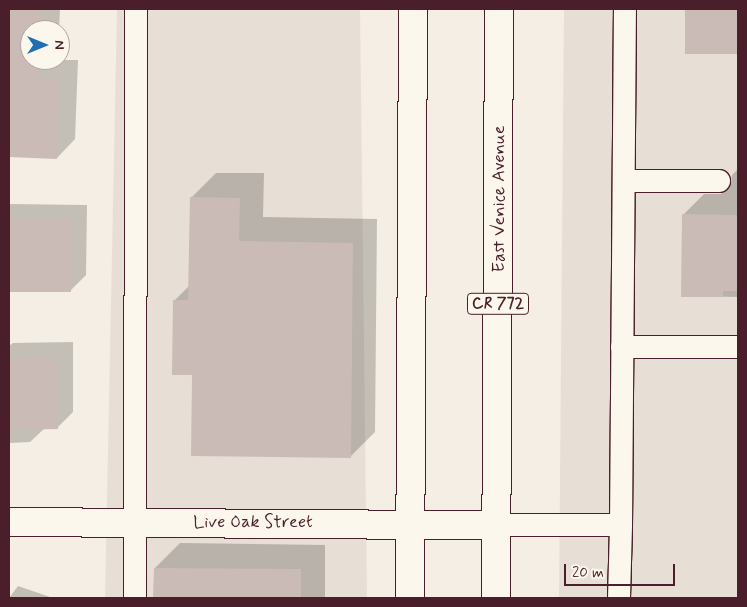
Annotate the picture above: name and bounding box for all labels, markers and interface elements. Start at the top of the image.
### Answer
north arrow [20,20,70,70]
text: N [50,40,68,50]
street label: East Venice Avenue [488,125,510,273]
road number: CR 772 [467,290,529,318]
street label: Live Oak Street [191,511,315,533]
scale bar [567,554,678,586]
text: 20 m [572,563,604,583]

